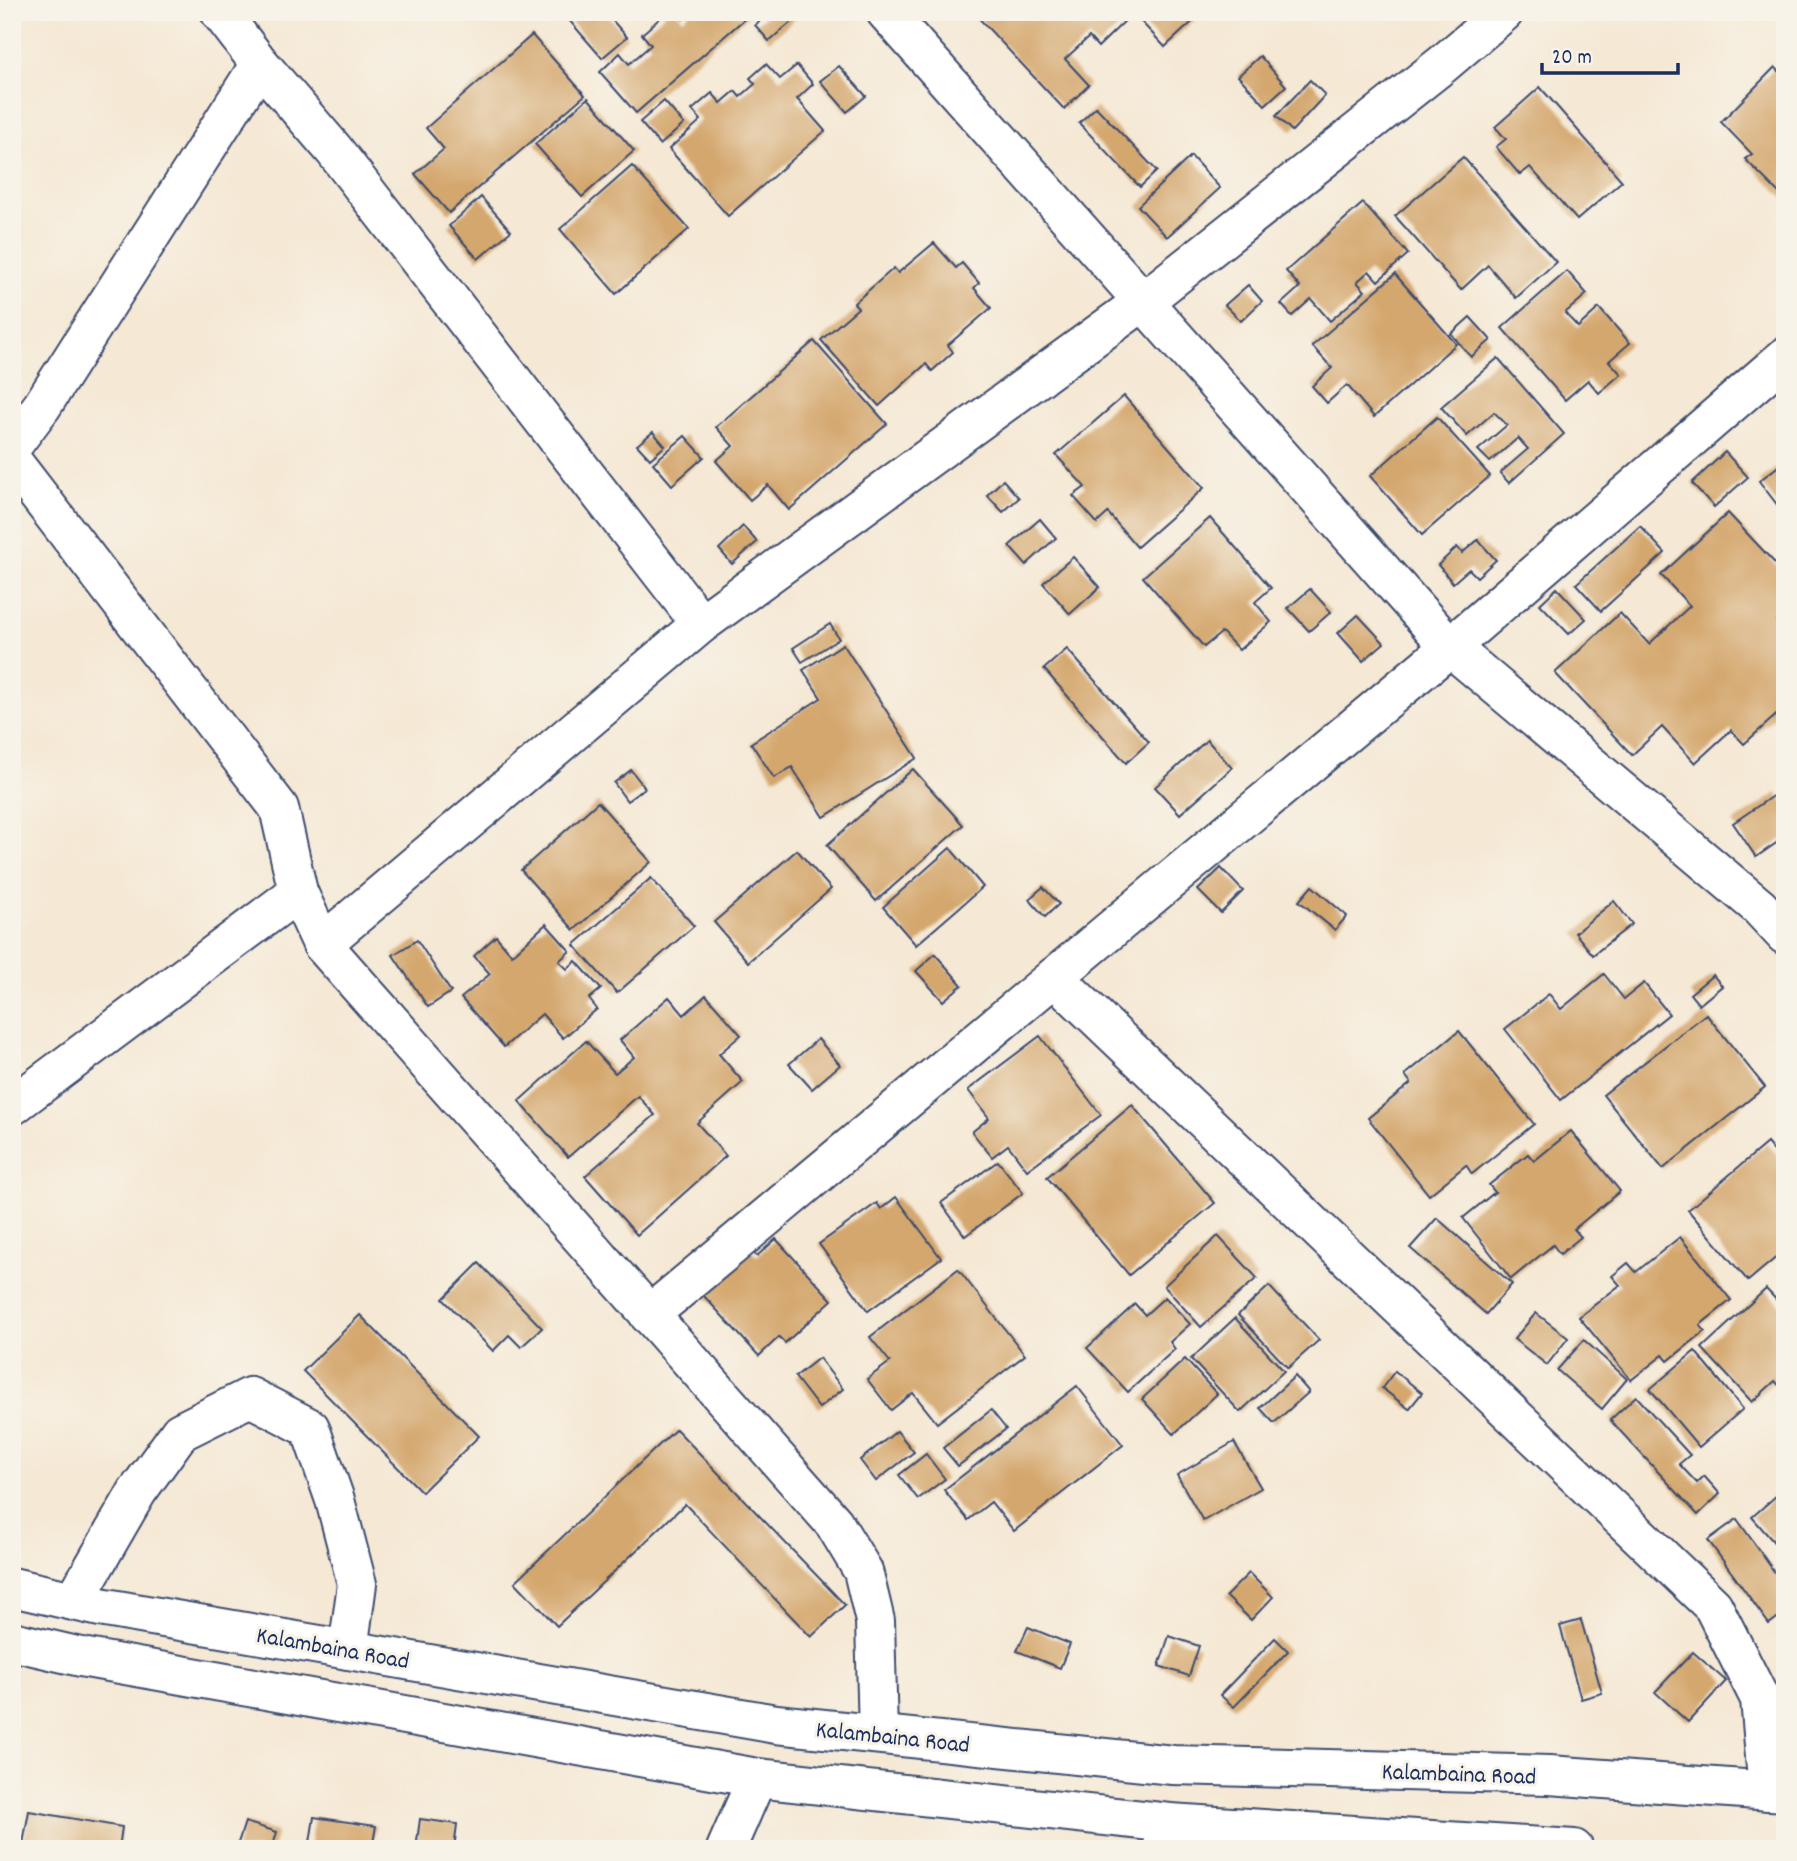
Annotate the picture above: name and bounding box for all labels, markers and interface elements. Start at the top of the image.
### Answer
scale bar [1542,32,1678,76]
text: 20 m [1552,44,1592,74]
street label: Kalambaina Road [253,1620,412,1680]
street label: Kalambaina Road [814,1714,971,1764]
street label: Kalambaina Road [1381,1756,1537,1796]

